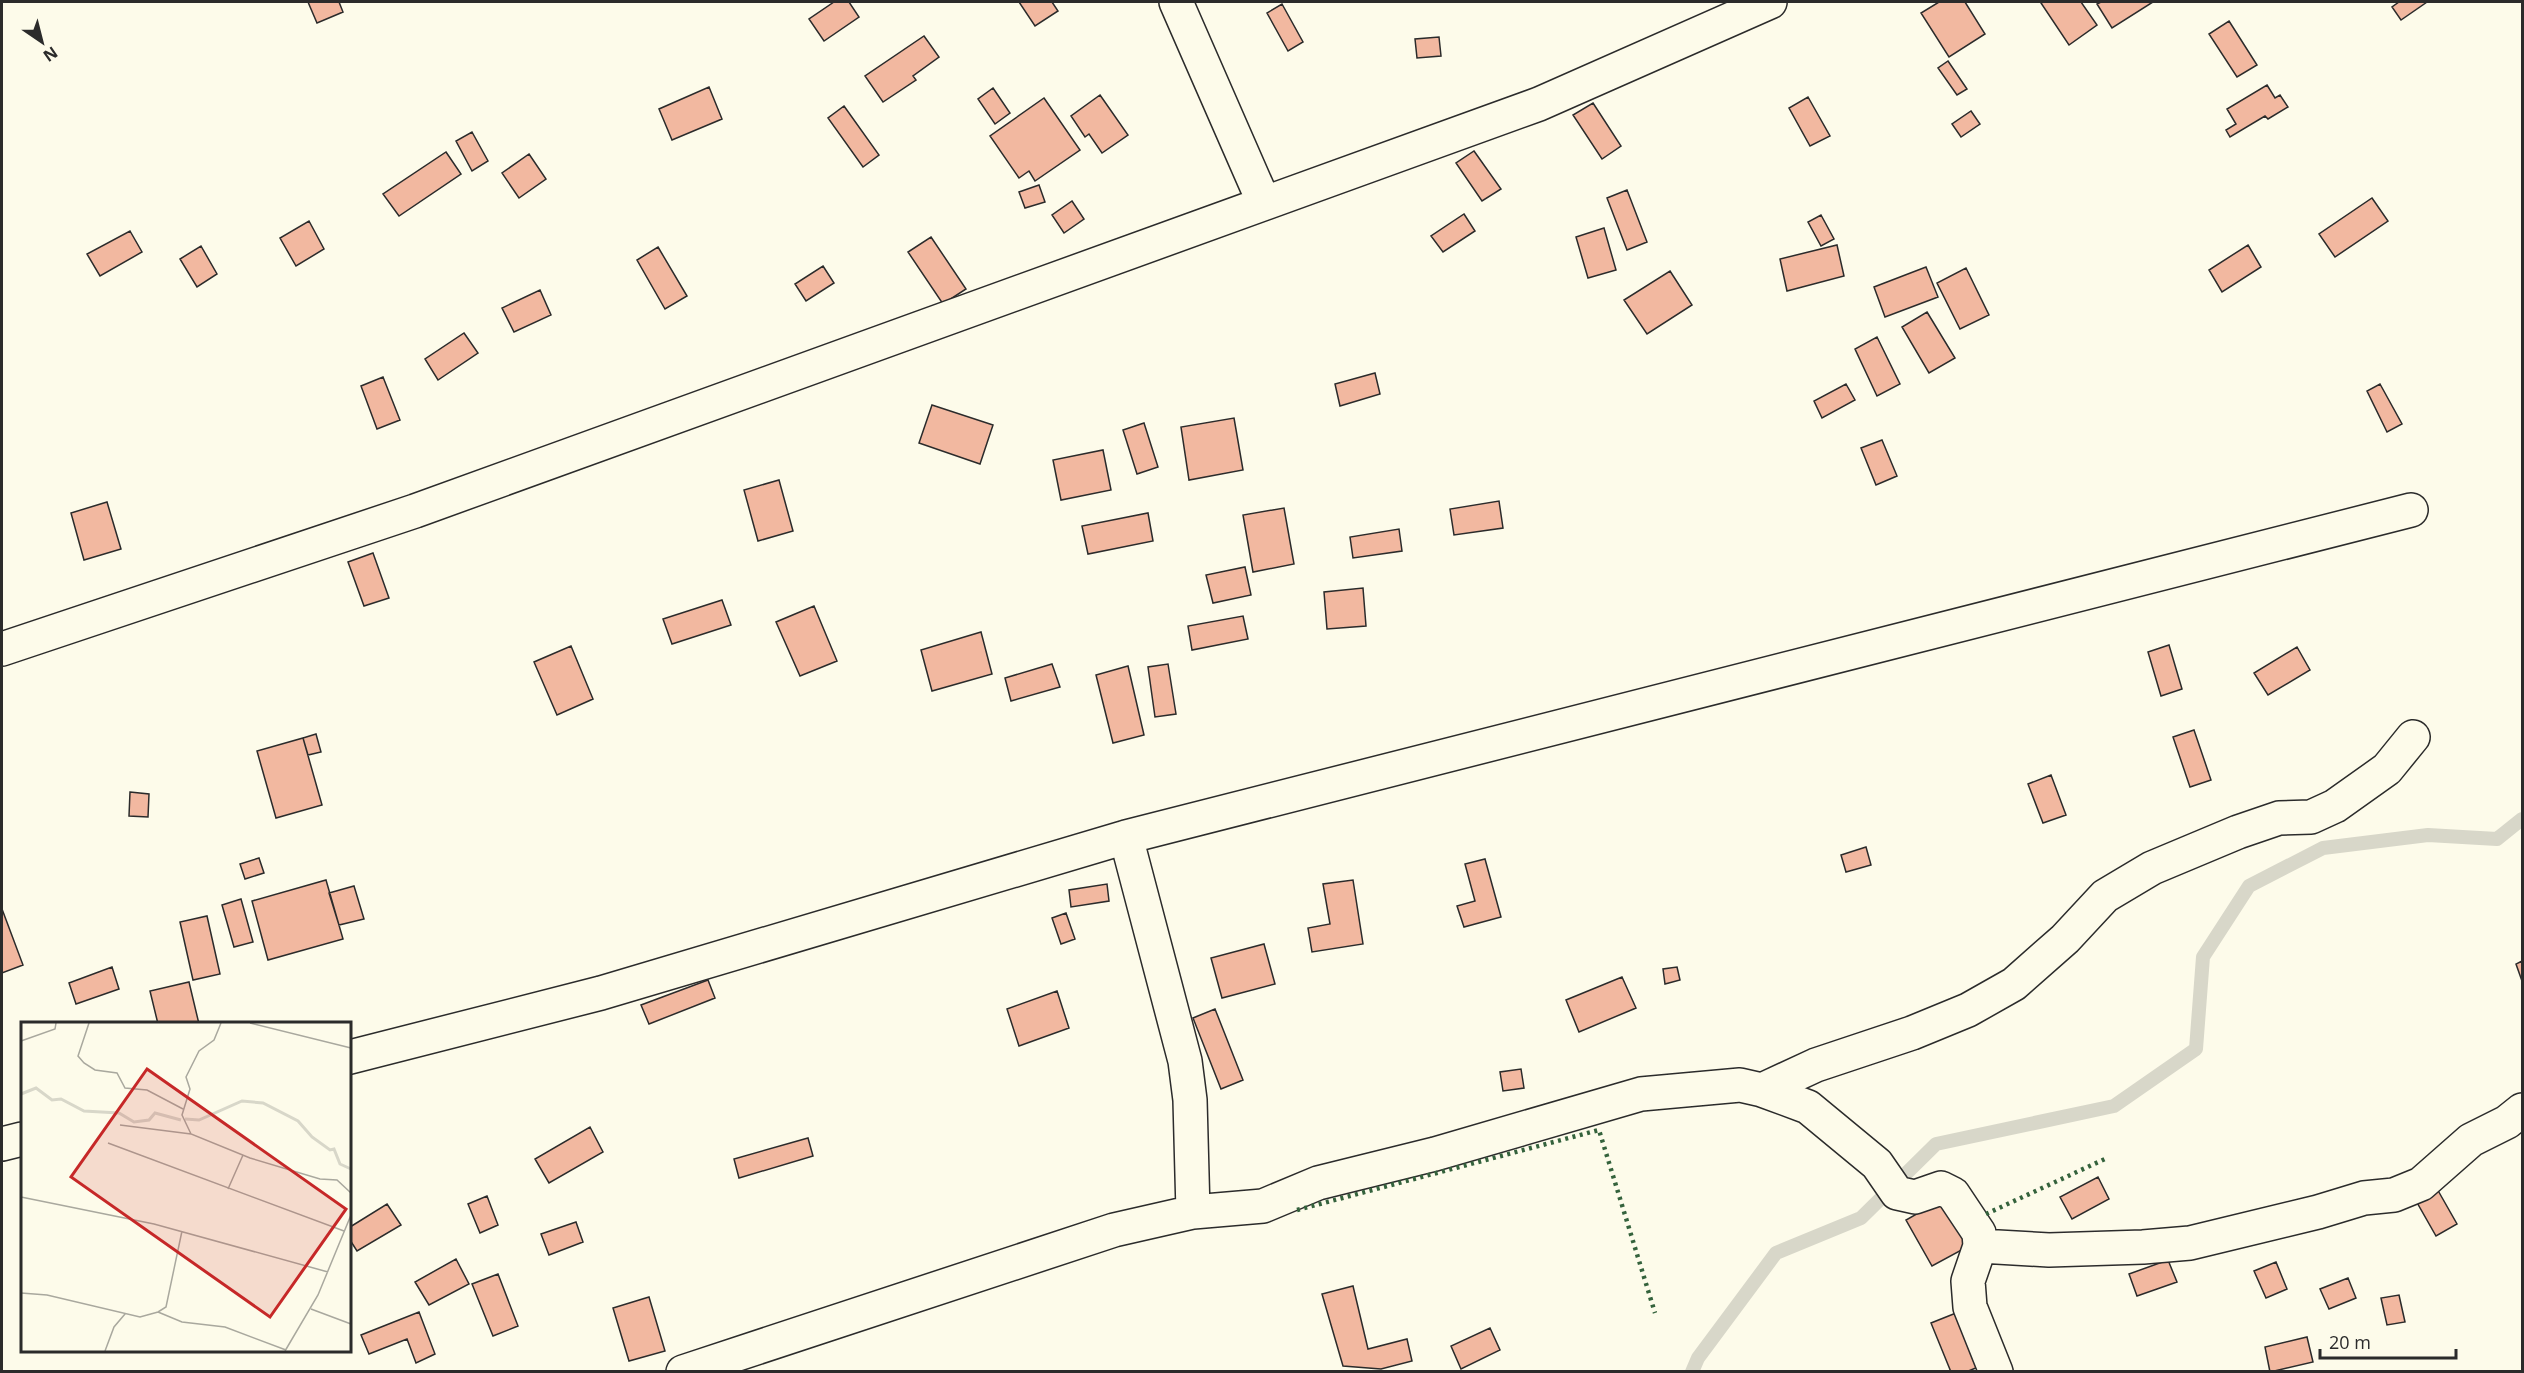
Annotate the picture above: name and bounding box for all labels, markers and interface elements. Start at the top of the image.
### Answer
north arrow [12,12,72,72]
text: N [39,42,62,67]
inset map [21,1022,351,1352]
scale bar [2320,1322,2456,1360]
text: 20 m [2329,1330,2371,1354]

